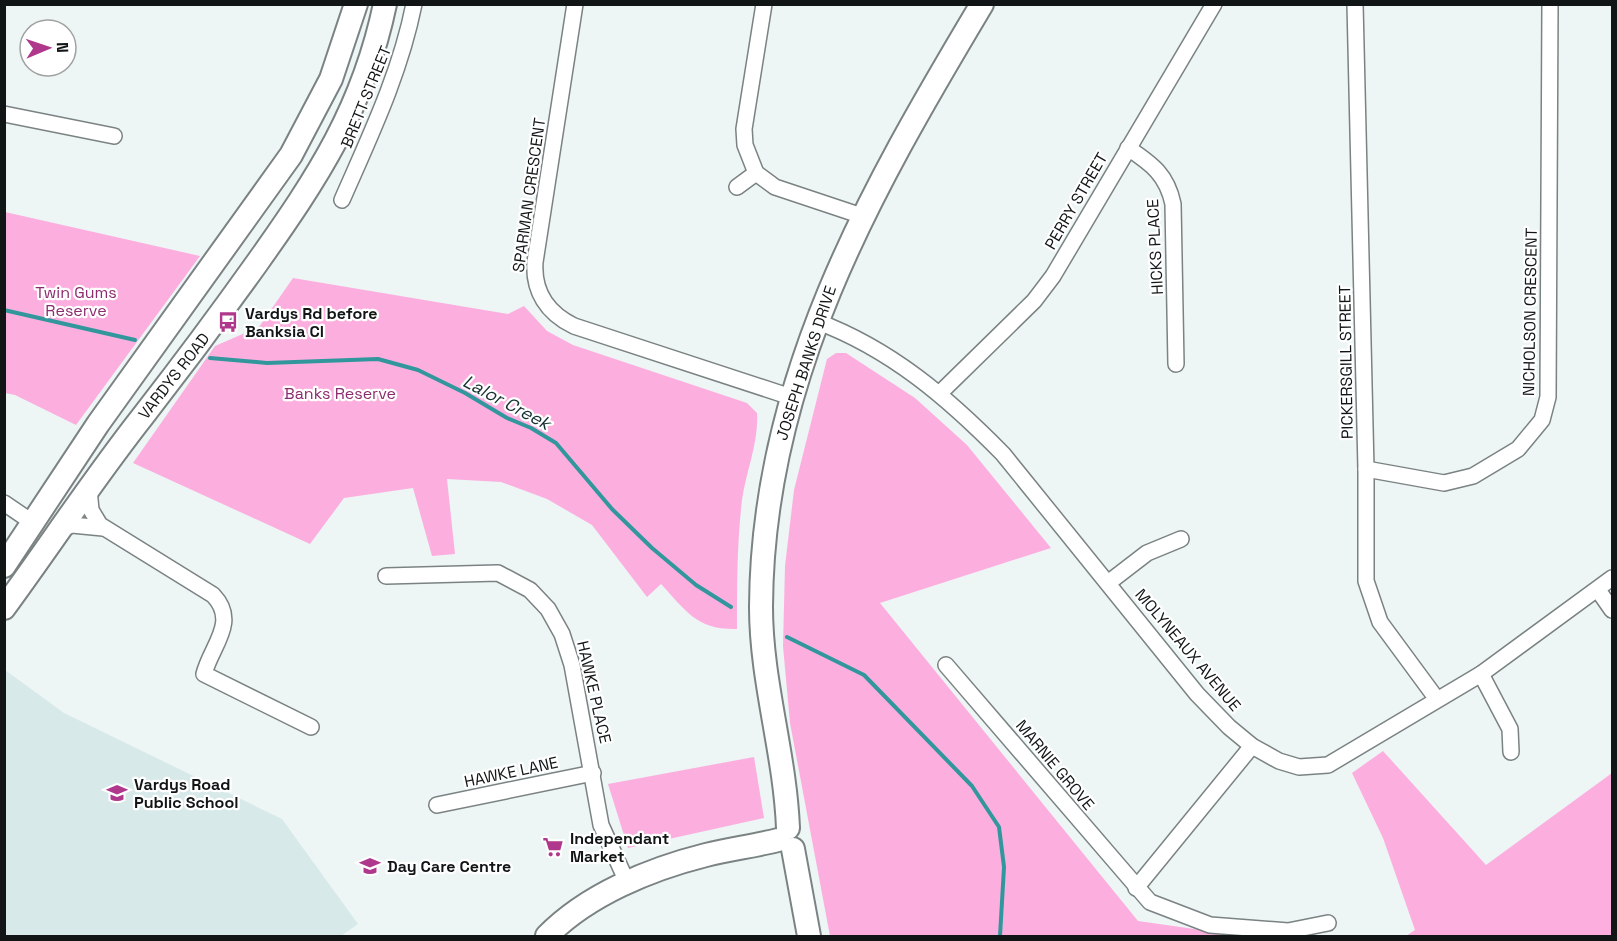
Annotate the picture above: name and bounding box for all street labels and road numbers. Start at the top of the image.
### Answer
street label: BRETT STREET [336,43,396,151]
street label: SPARMAN CRESCENT [508,116,550,274]
street label: PERRY STREET [1040,149,1112,253]
street label: HICKS PLACE [1142,199,1168,295]
street label: NICHOLSON CRESCENT [1518,228,1542,396]
street label: JOSEPH BANKS DRIVE [771,283,841,443]
street label: PICKERSGILL STREET [1334,285,1358,439]
street label: VARDYS ROAD [134,328,214,424]
street label: MOLYNEAUX AVENUE [1131,584,1245,716]
street label: HAWKE PLACE [572,639,616,745]
street label: MARNIE GROVE [1011,715,1099,815]
street label: HAWKE LANE [462,752,560,792]

